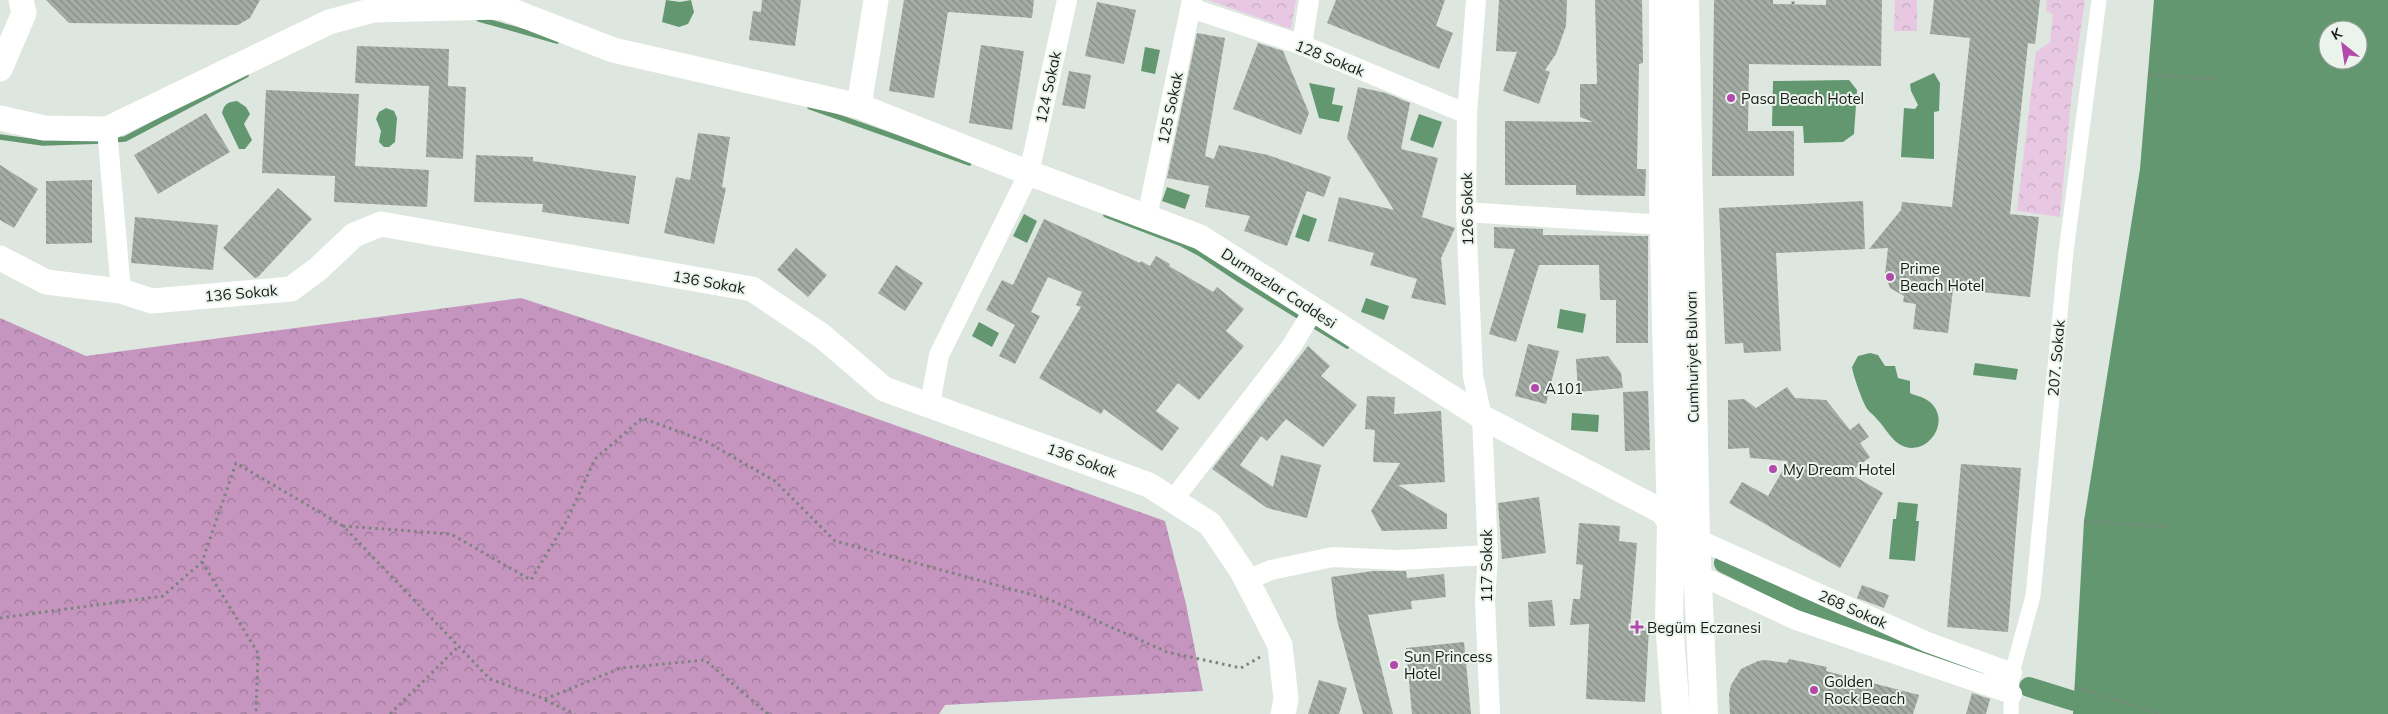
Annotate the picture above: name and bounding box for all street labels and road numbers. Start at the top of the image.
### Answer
street label: 128 Sokak [1293,35,1368,81]
street label: 124 Sokak [1031,49,1065,125]
street label: 125 Sokak [1153,70,1187,146]
street label: 126 Sokak [1457,172,1477,246]
street label: Durmazlar Caddesi [1218,244,1340,332]
street label: 136 Sokak [671,266,747,298]
street label: 136 Sokak [204,280,279,306]
street label: Cumhuriyet Bulvarı [1681,291,1703,423]
street label: 207. Sokak [2043,319,2069,397]
street label: 136 Sokak [1044,439,1120,482]
street label: 117 Sokak [1477,529,1496,603]
street label: 268 Sokak [1816,585,1891,633]

